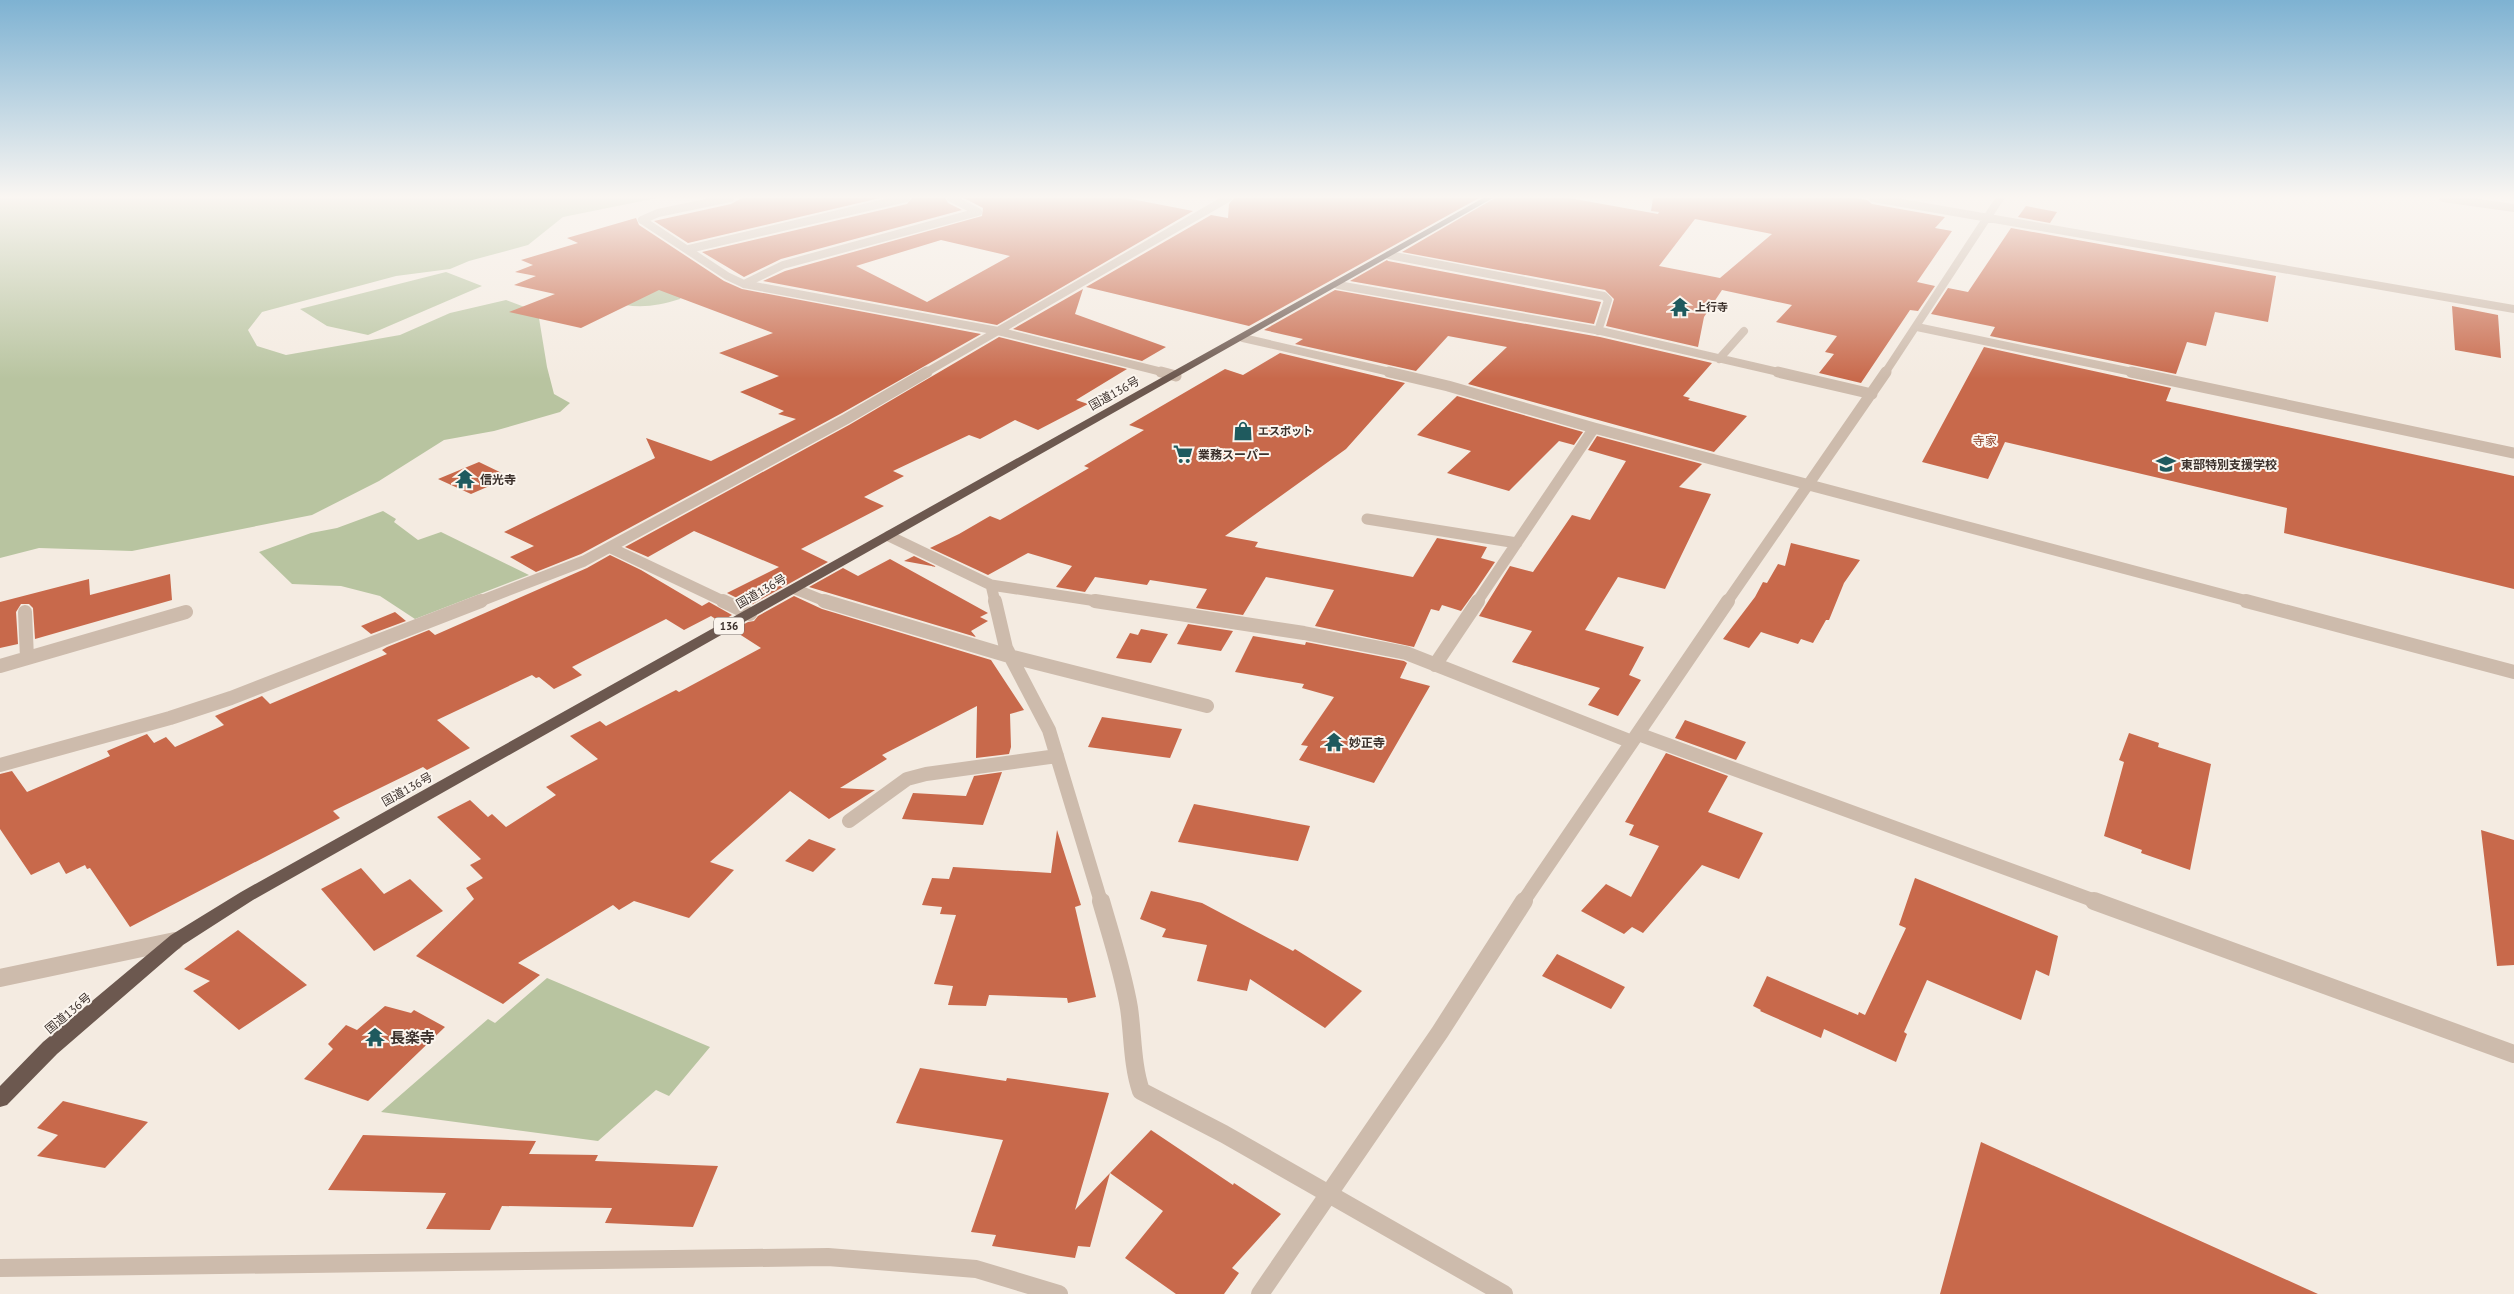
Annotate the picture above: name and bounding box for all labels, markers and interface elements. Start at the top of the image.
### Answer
temple icon: 上行寺 [1669,296,1691,318]
place label: 上行寺 [1695,300,1728,314]
street label: 国道136号 [1086,373,1142,413]
shop icon: エスポット [1232,420,1254,442]
place label: エスポット [1258,424,1313,438]
district label: 寺家 [1973,433,1997,448]
supermarket icon: 業務スーパー [1172,443,1194,465]
place label: 業務スーパー [1198,447,1270,462]
school or university icon: 東部特別支援学校 [2155,453,2177,475]
place label: 東部特別支援学校 [2181,457,2277,472]
temple icon: 信光寺 [454,468,476,490]
place label: 信光寺 [480,472,516,487]
street label: 国道136号 [733,571,789,611]
road number: 136 [714,618,744,634]
temple icon: 妙正寺 [1323,731,1345,753]
place label: 妙正寺 [1349,735,1385,750]
street label: 国道136号 [379,769,435,809]
street label: 国道136号 [42,989,94,1037]
temple icon: 長楽寺 [364,1026,386,1048]
place label: 長楽寺 [390,1028,435,1047]

